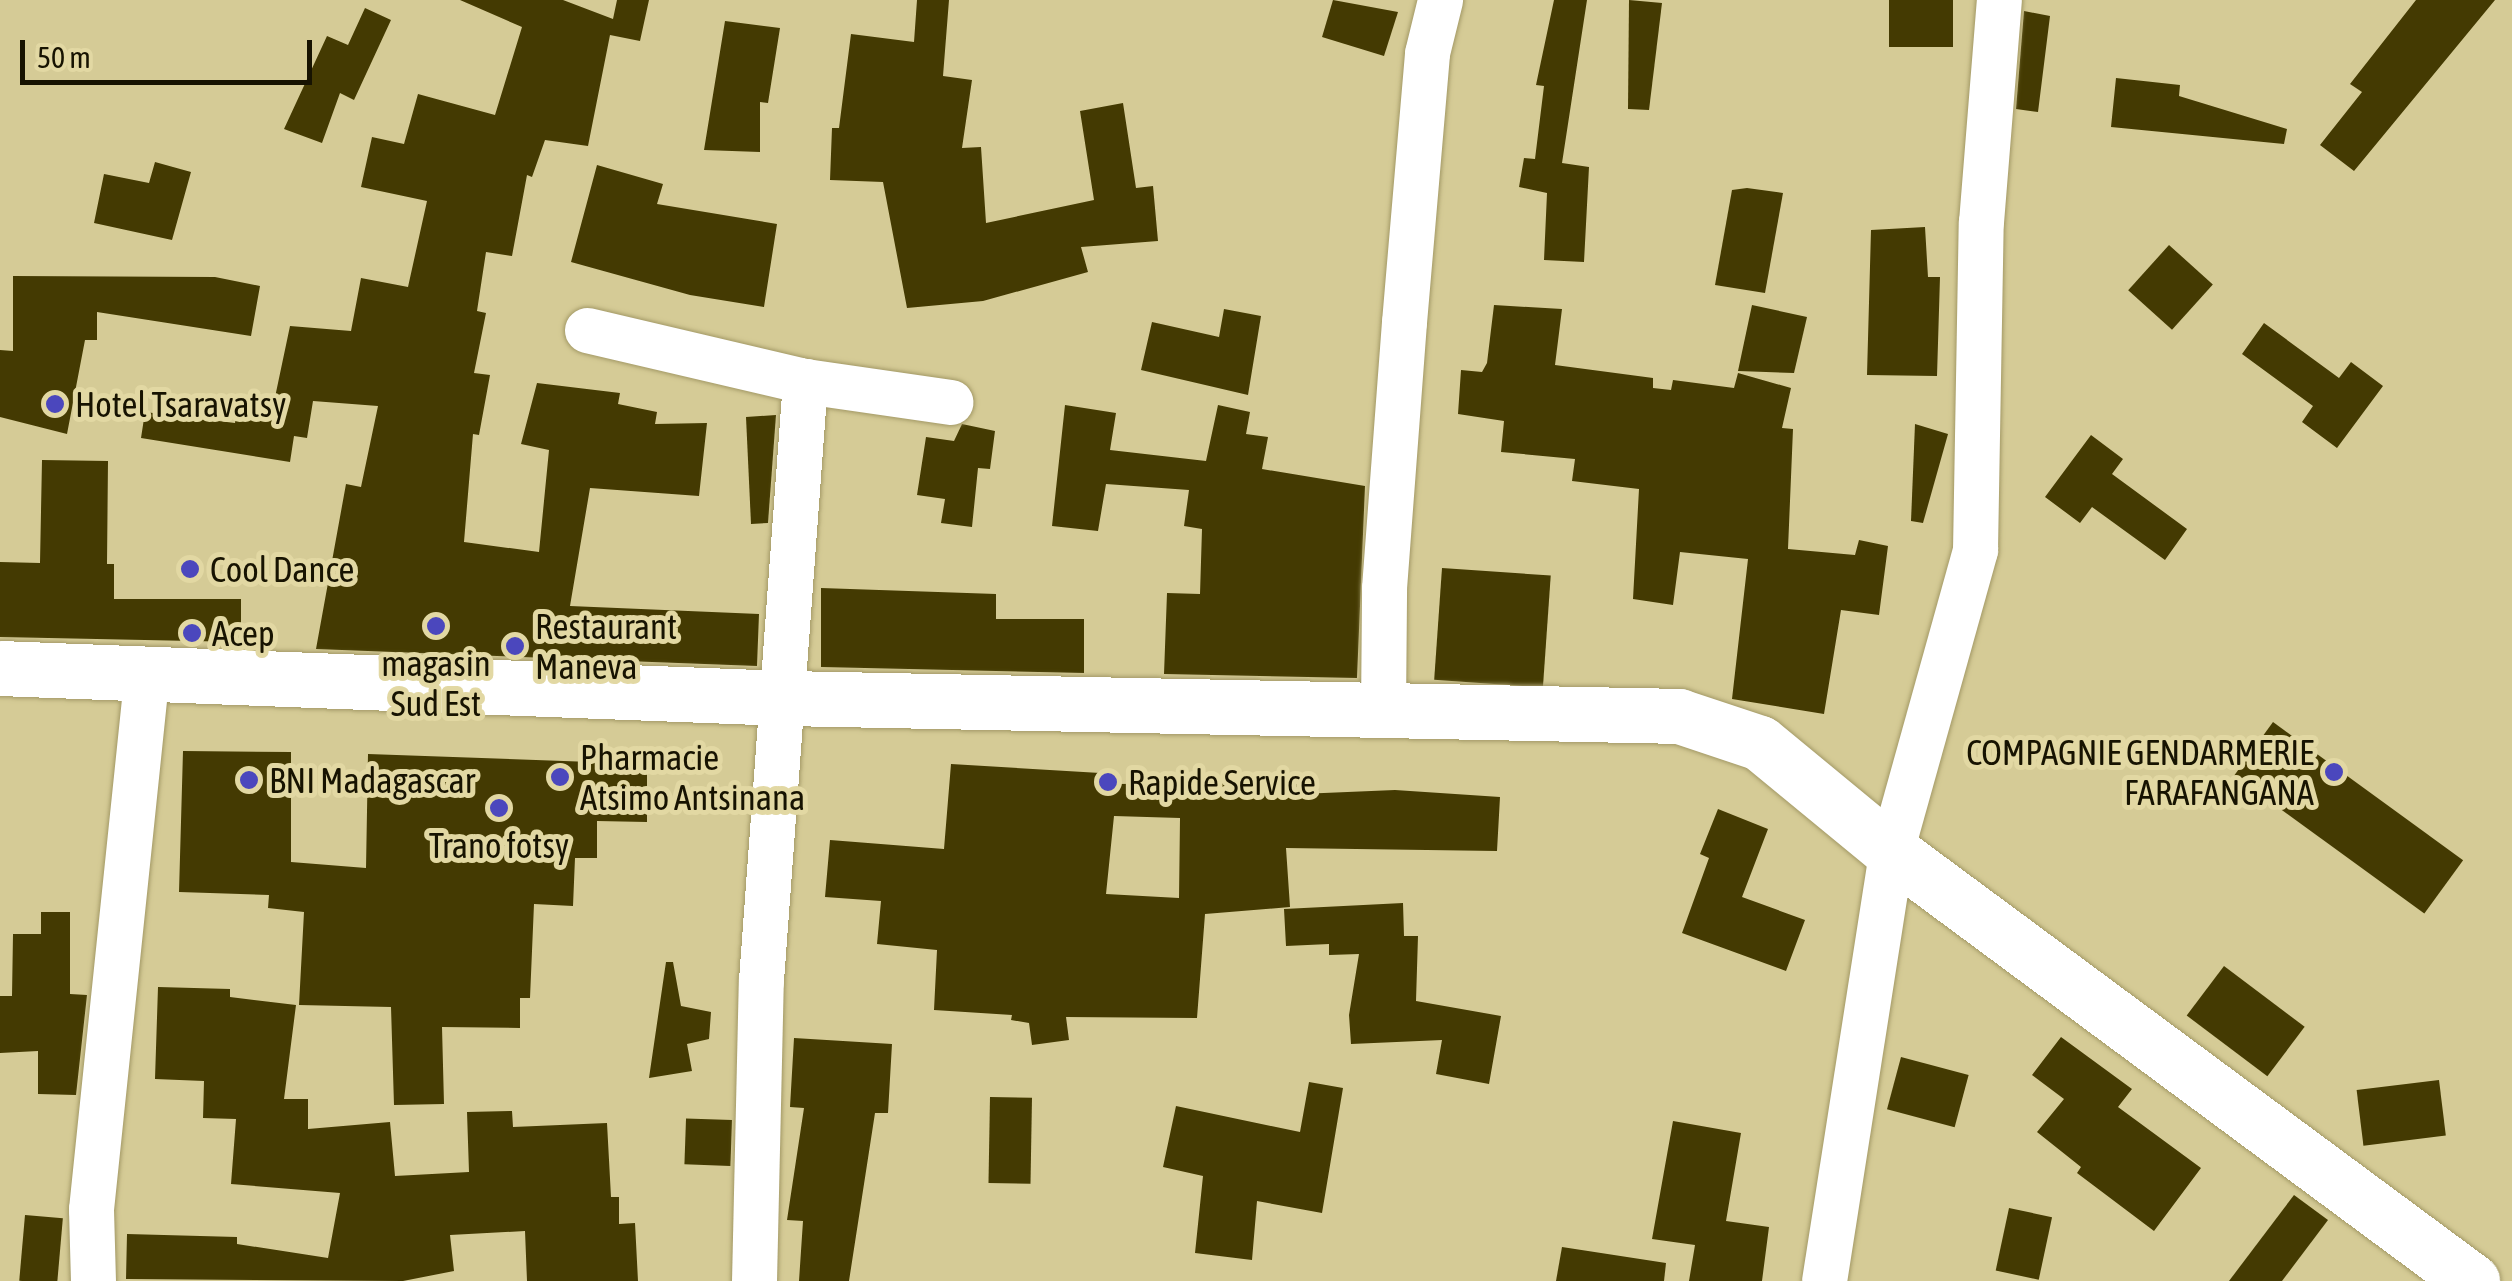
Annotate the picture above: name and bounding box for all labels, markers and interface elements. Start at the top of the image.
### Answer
scale bar [25,20,318,82]
text: 50 m [37,40,91,74]
place label: Hotel Tsaravatsy [75,383,286,425]
marker: Hotel Tsaravatsy [44,393,66,415]
place label: Cool Dance [210,548,354,590]
marker: Cool Dance [179,558,201,580]
place label: Restaurant Maneva [535,605,677,687]
place label: Acep [212,612,275,654]
marker: magasin Sud Est [425,615,447,637]
marker: Acep [181,622,203,644]
marker: Restaurant Maneva [504,635,526,657]
place label: magasin Sud Est [381,642,491,724]
place label: COMPAGNIE GENDARMERIE FARAFANGANA [1966,731,2314,813]
place label: Pharmacie Atsimo Antsinana [580,736,805,818]
place label: BNI Madagascar [269,759,475,801]
place label: Rapide Service [1128,761,1316,803]
marker: COMPAGNIE GENDARMERIE FARAFANGANA [2323,761,2345,783]
marker: Pharmacie Atsimo Antsinana [549,766,571,788]
marker: BNI Madagascar [238,769,260,791]
marker: Rapide Service [1097,771,1119,793]
marker: Trano fotsy [488,797,510,819]
place label: Trano fotsy [429,824,569,866]

